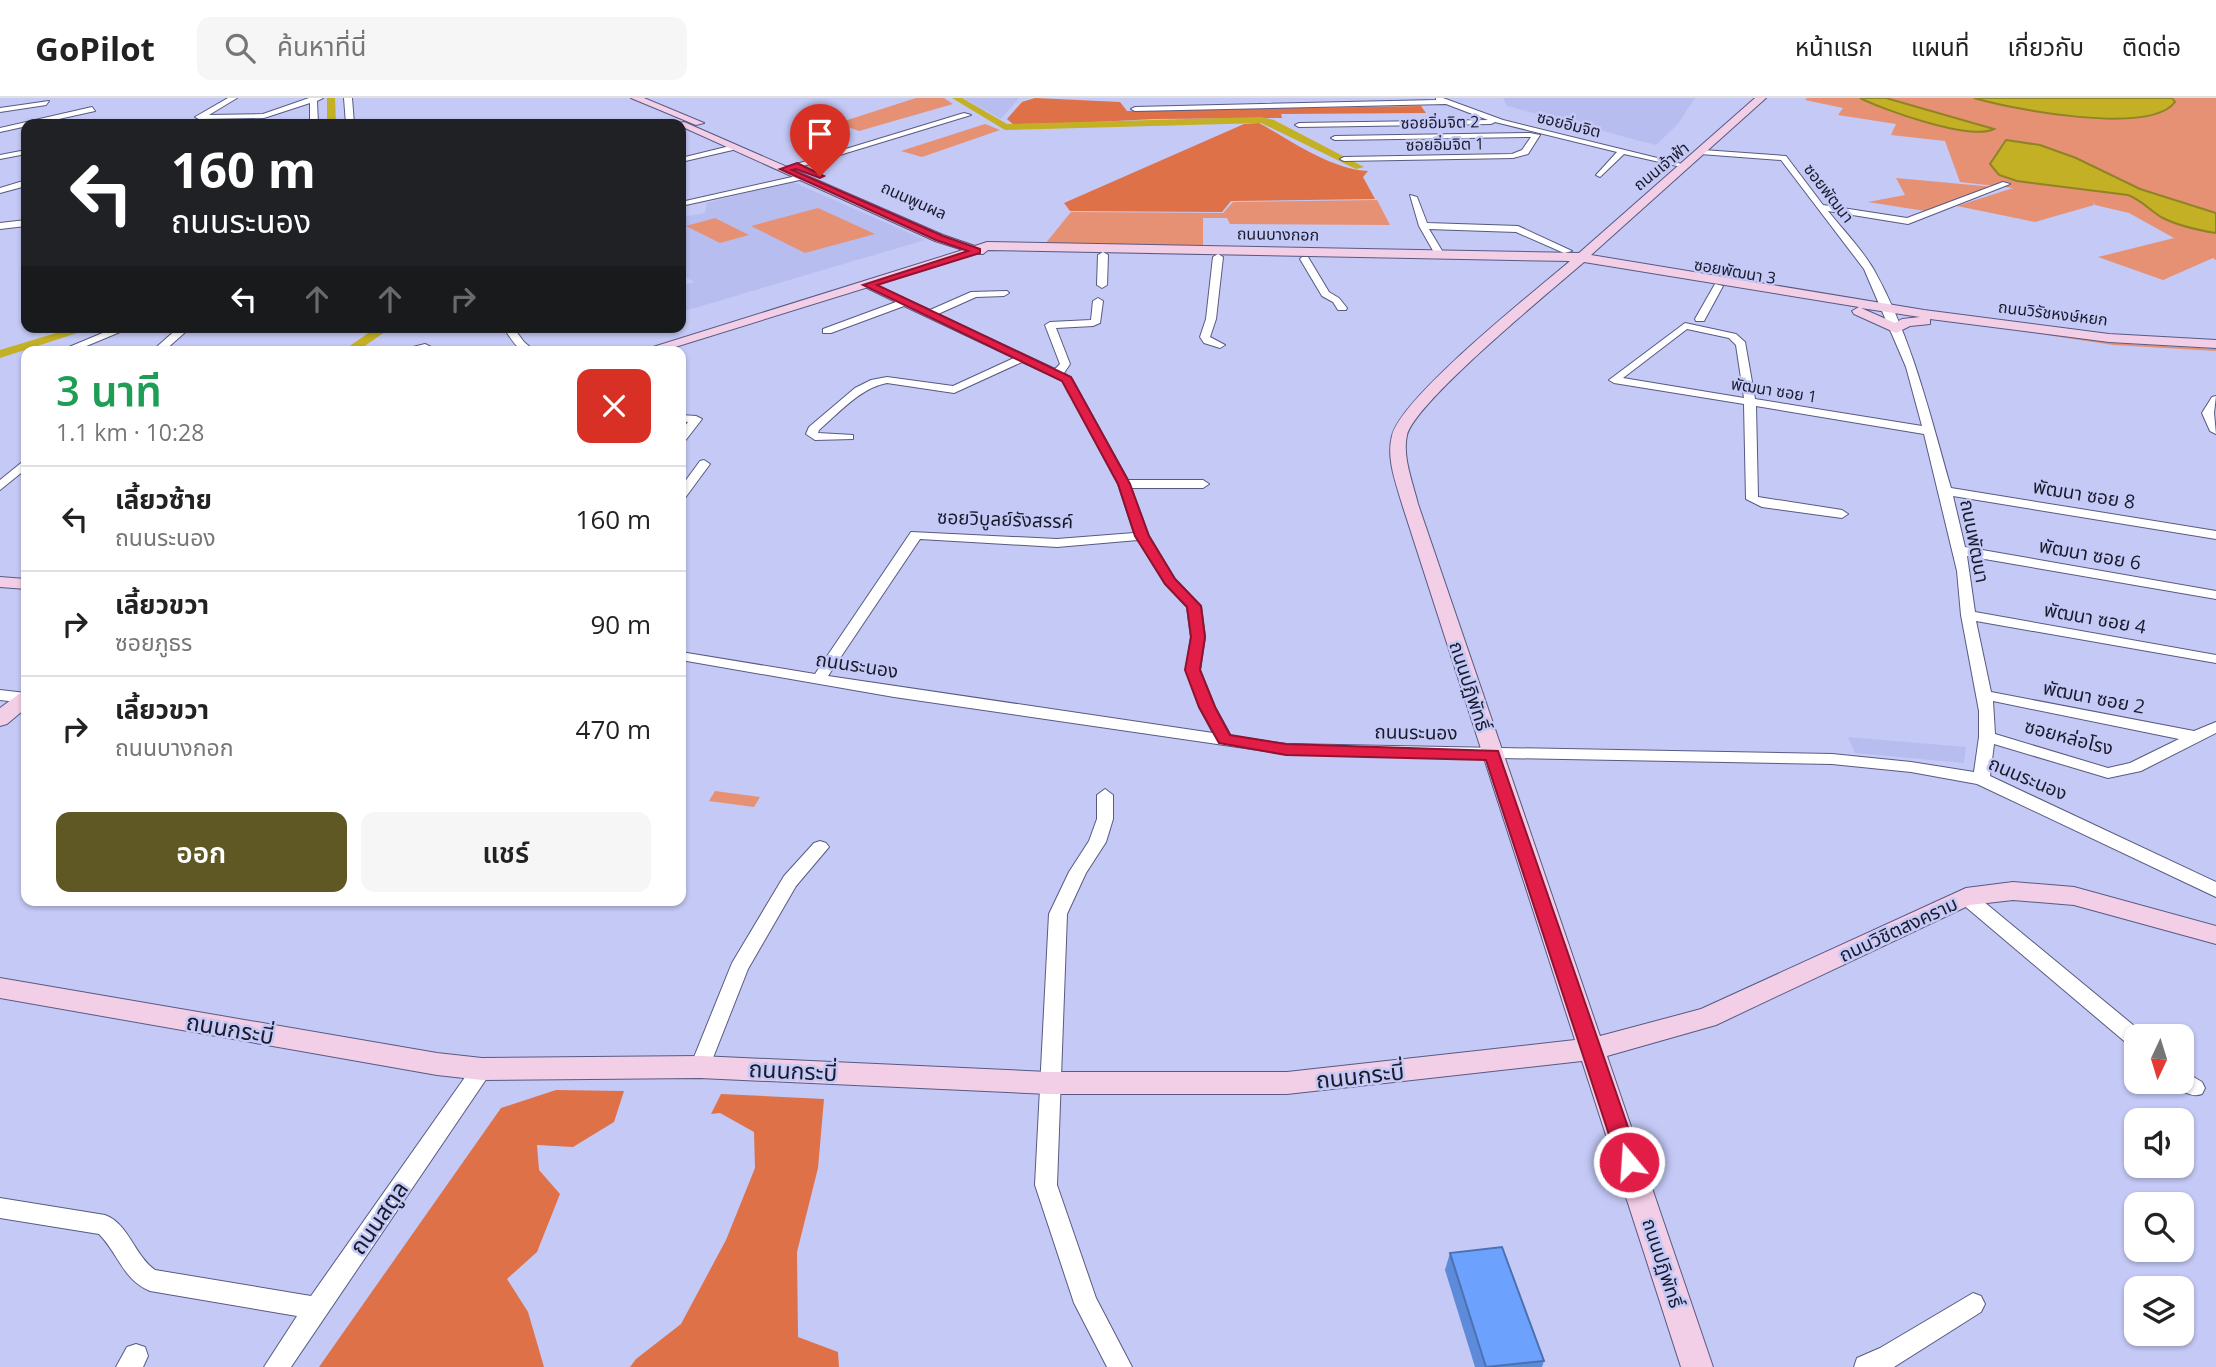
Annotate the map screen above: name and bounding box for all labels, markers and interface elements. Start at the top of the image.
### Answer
search box [197,17,687,80]
text: GoPilot [35,26,155,71]
text: ค้นหาที่นี่ [277,28,366,64]
icon: search [221,29,259,67]
text: หน้าแรก [1795,30,1873,63]
text: แผนที่ [1911,30,1969,63]
text: เกี่ยวกับ [2007,30,2084,63]
text: ติดต่อ [2122,30,2181,63]
pin [790,104,850,176]
street label: ซอยอิ่มจิต [1535,105,1603,143]
street label: ซอยอิ่มจิต 2 [1401,110,1479,134]
icon: arrive [801,115,839,153]
street label: ซอยอิ่มจิต 1 [1406,132,1484,156]
text: 160 m [171,136,316,202]
street label: ถนนเจ้าฟ้า [1628,137,1694,195]
icon: left [56,147,147,238]
street label: ซอยพัฒนา [1799,159,1859,227]
street label: ถนนพูนผล [878,176,950,224]
text: ถนนระนอง [171,199,311,242]
street label: ถนนบางกอก [1237,222,1319,246]
street label: ซอยพัฒนา 3 [1692,253,1778,289]
icon: left [225,280,263,318]
icon: ahead [298,280,336,318]
icon: ahead [371,280,409,318]
icon: right [444,280,482,318]
street label: ถนนวิรัชหงษ์หยก [1997,295,2109,331]
text: 3 นาที [56,361,162,418]
button: close [577,369,651,443]
street label: พัฒนา ซอย 1 [1729,372,1819,408]
text: 1.1 km · 10:28 [56,416,204,448]
street label: พัฒนา ซอย 8 [2031,473,2137,515]
text: เลี้ยวซ้าย [115,481,212,517]
street label: ถนนพัฒนา [1954,497,1996,585]
icon: left [56,500,94,538]
text: 160 m [576,501,651,537]
street label: ซอยวิบูลย์รังสรรค์ [936,504,1074,534]
text: ถนนระนอง [115,521,216,553]
street label: พัฒนา ซอย 6 [2037,532,2143,576]
text: เลี้ยวขวา [115,586,209,622]
street label: พัฒนา ซอย 4 [2042,596,2148,640]
icon: right [56,605,94,643]
text: 90 m [590,606,651,642]
text: ซอยภูธร [115,626,192,658]
street label: ถนนปฏิพัทธิ์ [1443,638,1497,734]
street label: ถนนระนอง [814,646,900,684]
street label: พัฒนา ซอย 2 [2041,674,2147,720]
text: เลี้ยวขวา [115,691,209,727]
icon: right [56,710,94,748]
text: 470 m [576,711,651,747]
street label: ซอยหล่อโรง [2022,713,2116,761]
street label: ถนนระนอง [1374,718,1458,746]
text: ถนนบางกอก [115,731,233,763]
street label: ถนนระนอง [1985,750,2071,806]
button: ออก [56,812,347,892]
button: แชร์ [361,812,651,892]
street label: ถนนวิชิตสงคราม [1834,890,1962,968]
street label: ถนนกระบี่ [184,1005,277,1051]
north arrow [2124,1024,2194,1094]
map controls [2124,1024,2194,1346]
street label: ถนนกระบี่ [748,1052,838,1088]
street label: ถนนกระบี่ [1314,1054,1406,1096]
button: sound [2124,1108,2194,1178]
position arrow [1592,1125,1666,1199]
street label: ถนนสตูล [341,1174,415,1261]
button: search [2124,1192,2194,1262]
street label: ถนนปฏิพัทธิ์ [1636,1215,1690,1311]
button: layers [2124,1276,2194,1346]

